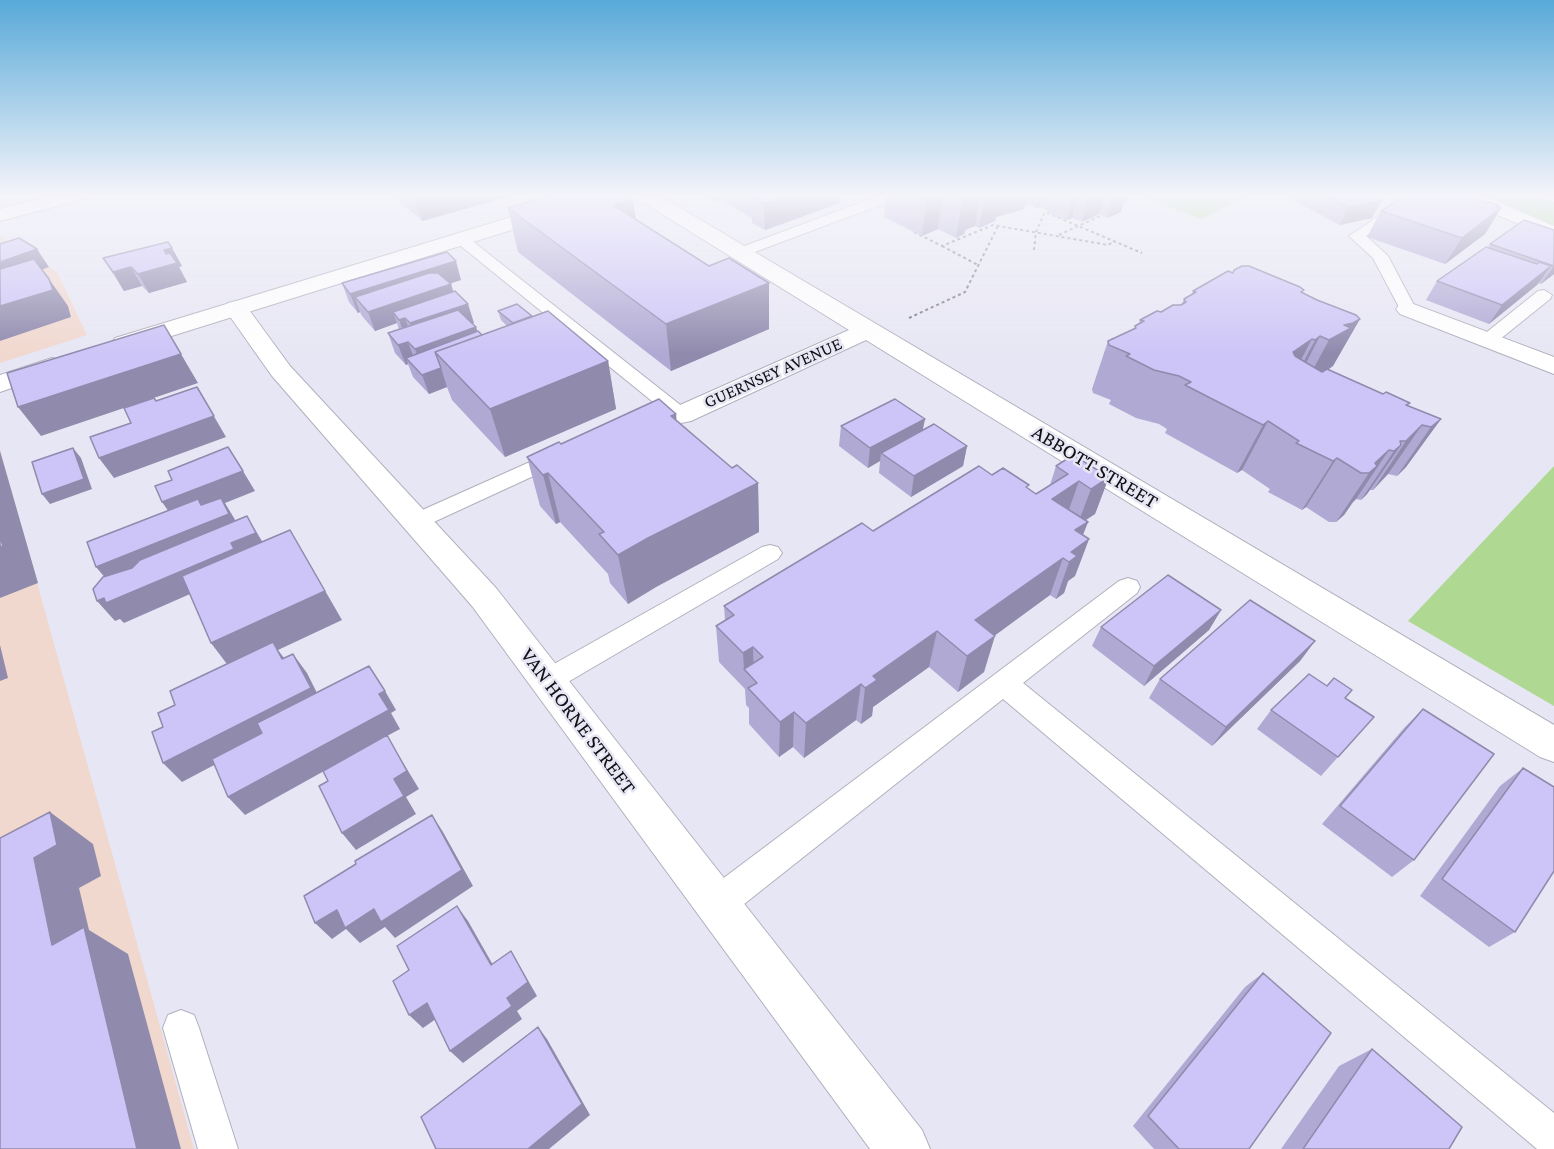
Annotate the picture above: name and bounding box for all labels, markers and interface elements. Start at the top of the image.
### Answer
street label: GUERNSEY AVENUE [701,333,845,413]
street label: ABBOTT STREET [1027,419,1163,515]
street label: VAN HORNE STREET [515,643,641,799]

